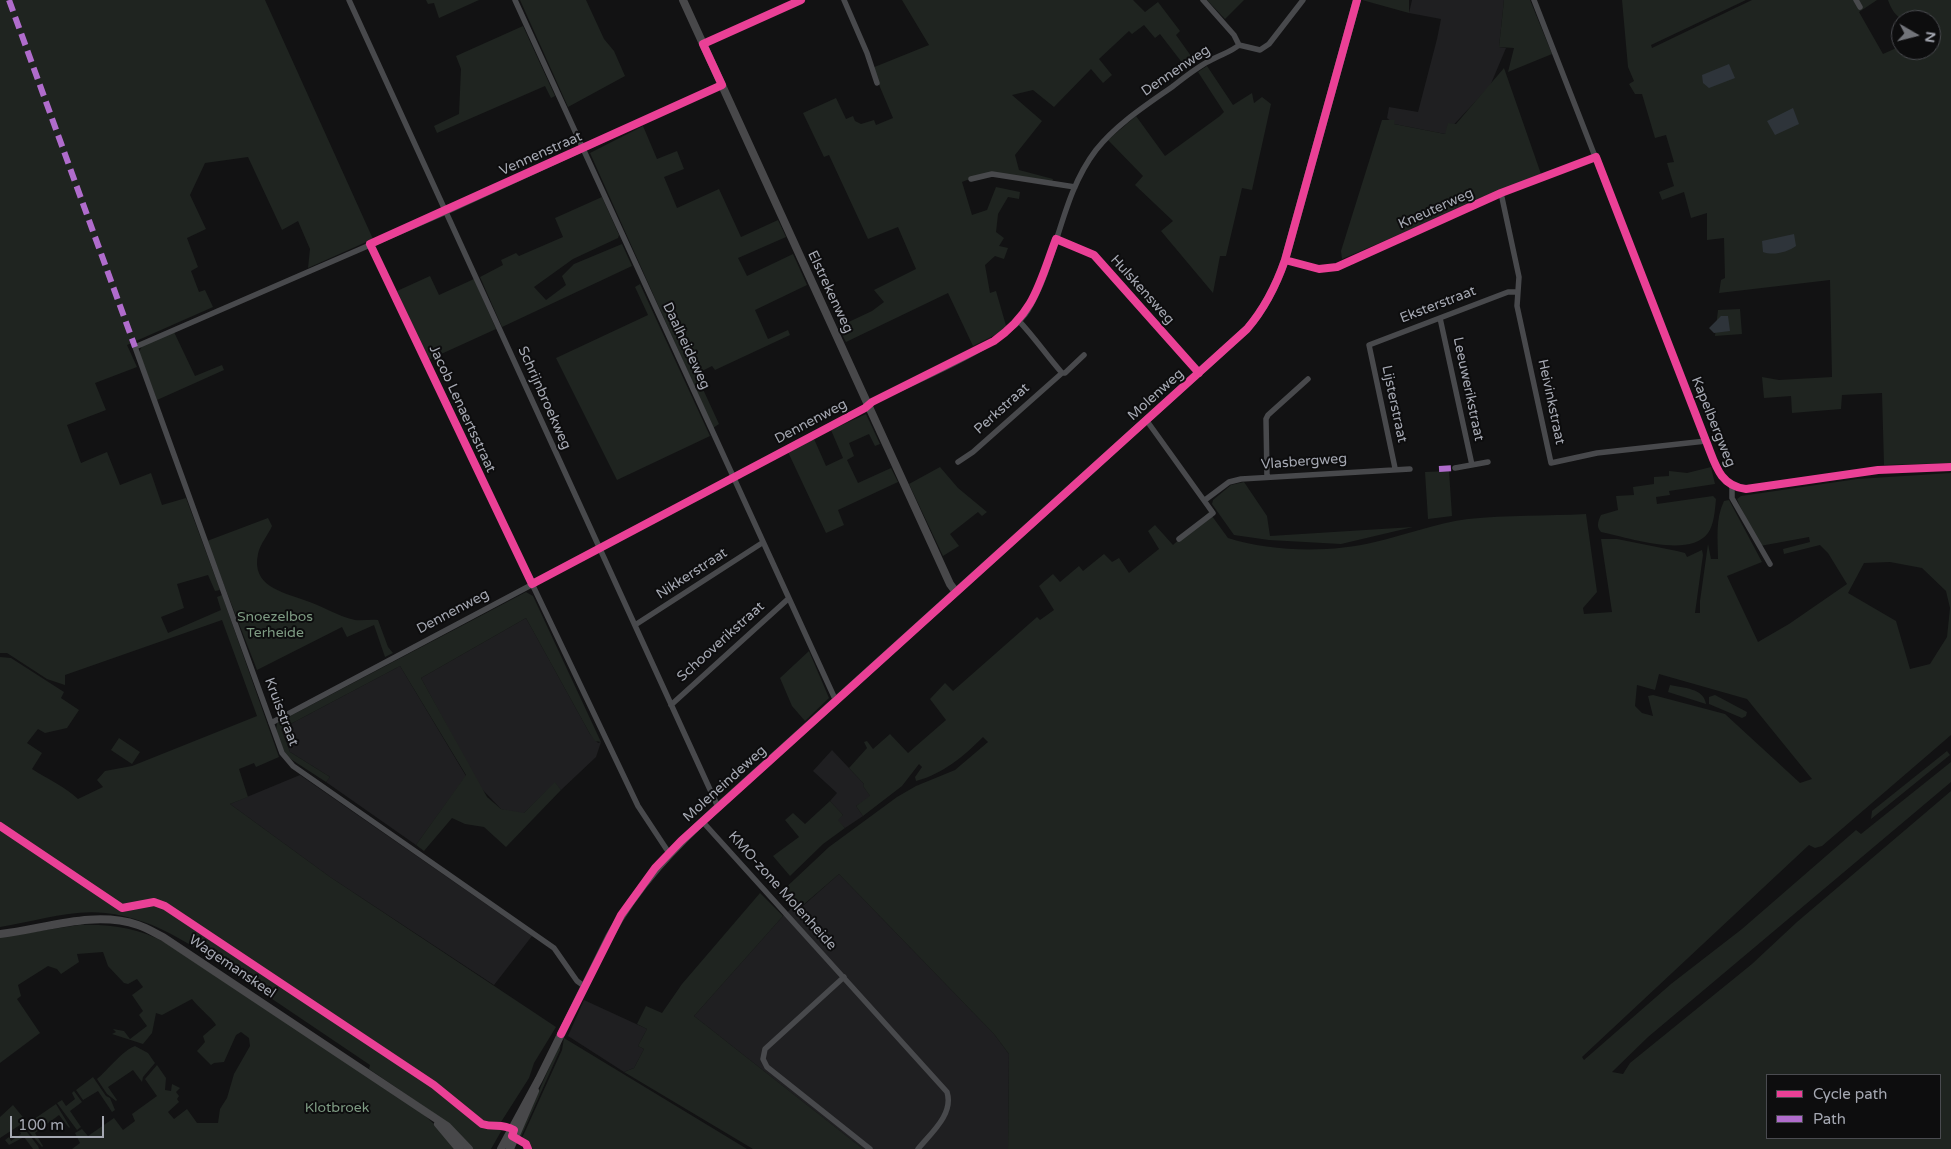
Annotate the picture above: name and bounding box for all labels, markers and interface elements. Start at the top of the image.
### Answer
north arrow [1891,10,1941,60]
text: N [1921,30,1940,44]
street label: Dennenweg [1138,42,1214,100]
street label: Vennenstraat [497,128,585,180]
street label: Kneuterweg [1396,185,1476,233]
street label: Elstrekenweg [804,248,856,336]
street label: Hulskensweg [1106,252,1178,328]
street label: Eksterstraat [1398,283,1478,327]
street label: Daalheideweg [659,300,713,392]
street label: Leeuwerikstraat [1449,335,1487,443]
street label: Jacob Lenaertsstraat [425,343,499,475]
street label: Schrijnbroekweg [514,344,574,452]
street label: Heivinkstraat [1534,358,1568,446]
street label: Lijsterstraat [1378,364,1410,444]
street label: Molenweg [1125,366,1187,424]
street label: Kapelbergweg [1687,374,1739,470]
street label: Perkstraat [971,380,1033,438]
street label: Dennenweg [772,396,850,448]
street label: Vlasbergweg [1260,451,1348,473]
street label: Nikkerstraat [653,545,731,603]
street label: Dennenweg [414,586,492,638]
street label: Schooverikstraat [674,598,768,686]
park label: Snoezelbos Terheide [237,609,313,642]
street label: Kruisstraat [260,675,302,749]
street label: Moleneindeweg [680,742,770,826]
street label: KMO-zone Molenheide [724,828,840,954]
street label: Wagemanskeel [185,932,279,1002]
legend [1766,1074,1941,1139]
text: Cycle path [1813,1085,1887,1103]
park label: Klotbroek [305,1100,369,1116]
scale bar [12,1106,106,1138]
text: Path [1813,1110,1846,1128]
text: 100 m [18,1116,64,1134]

